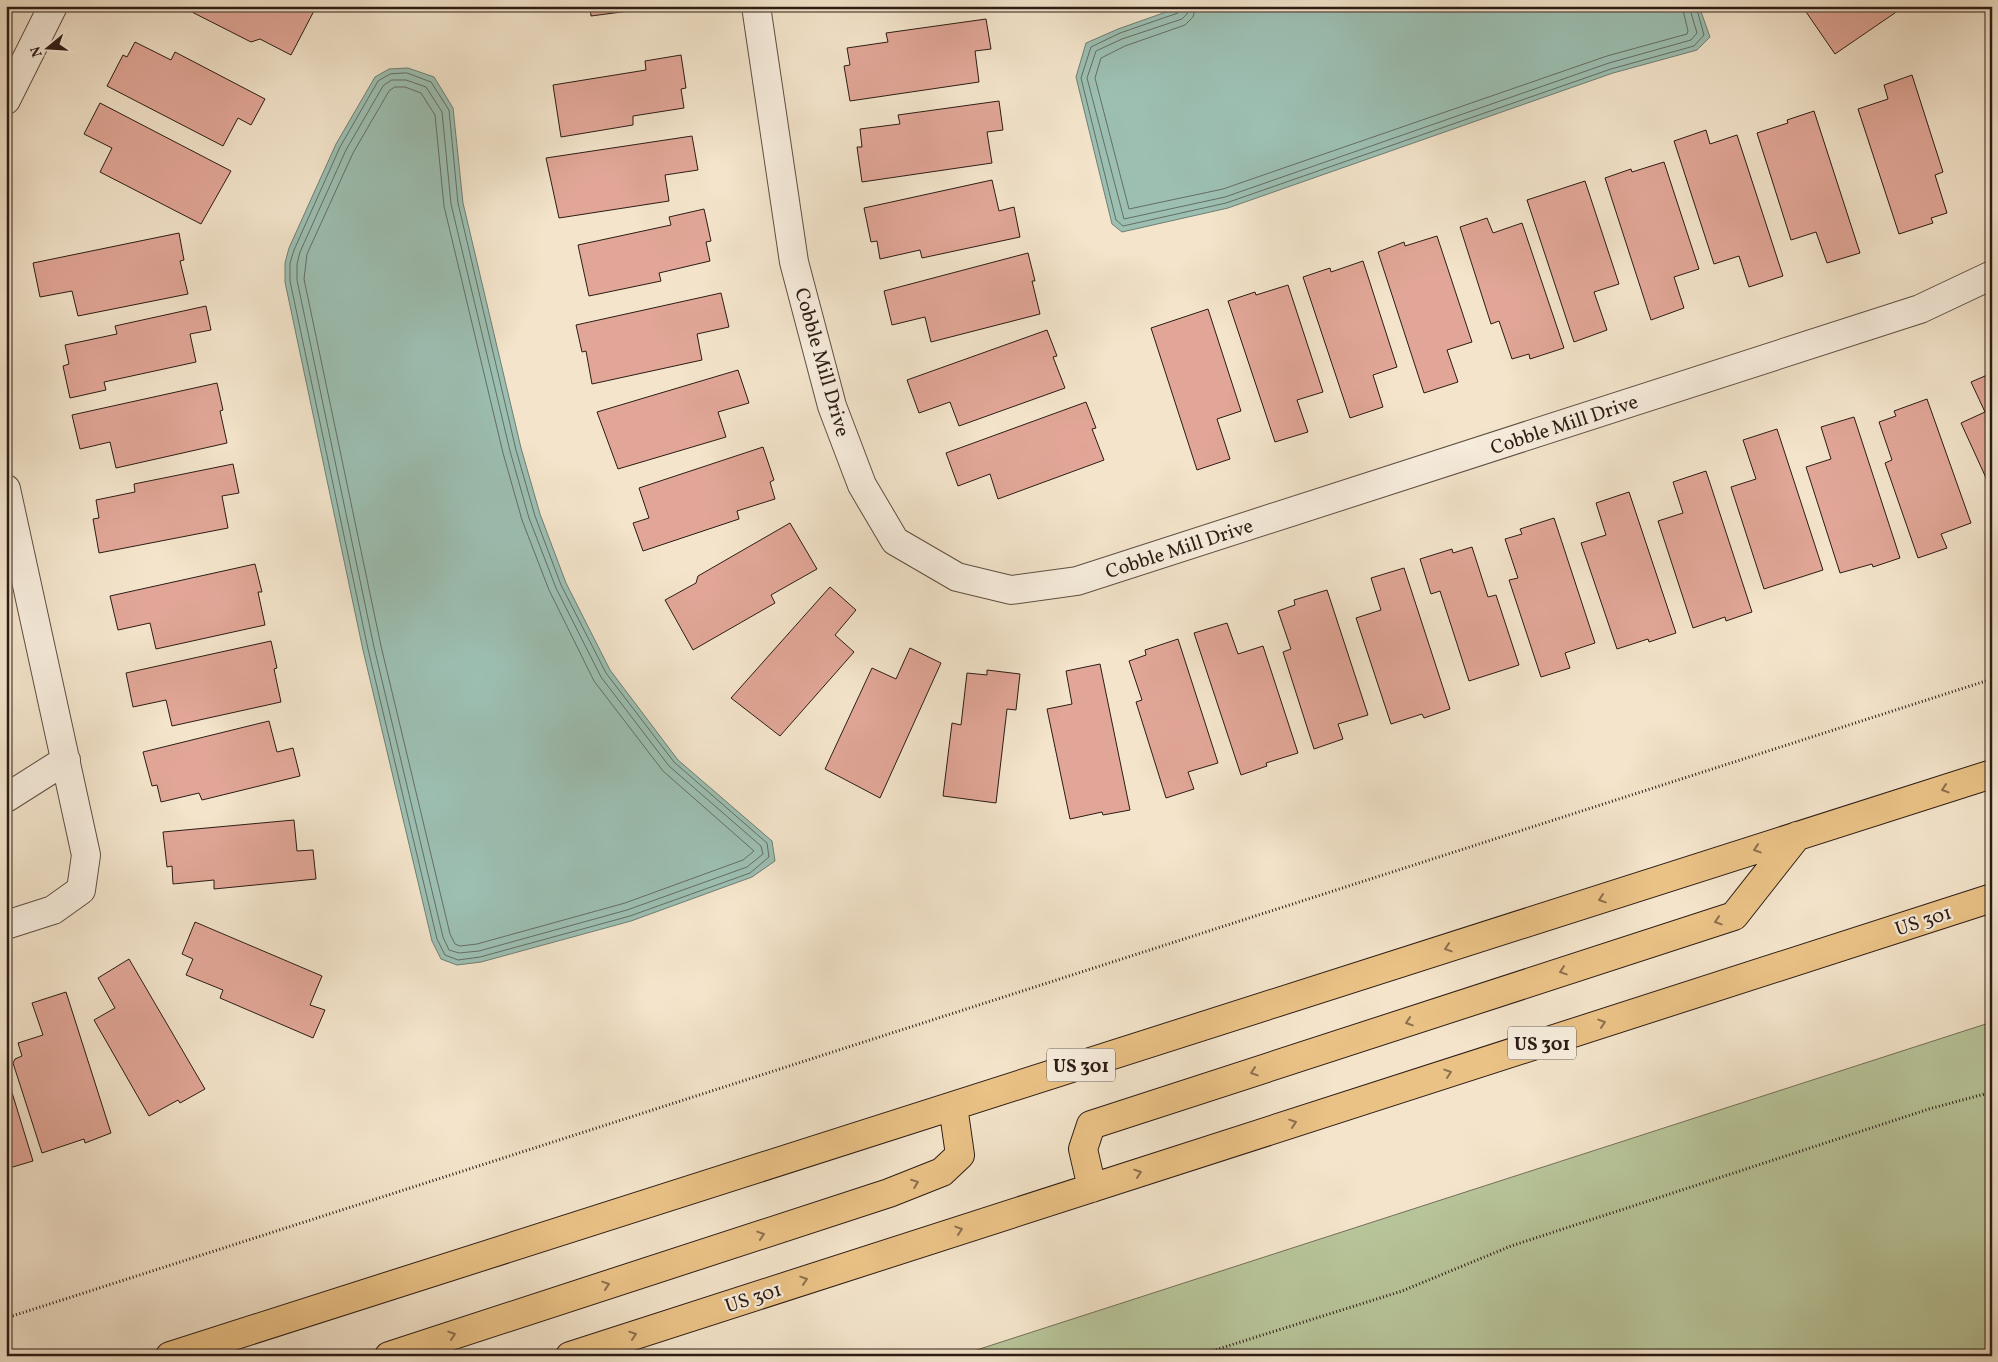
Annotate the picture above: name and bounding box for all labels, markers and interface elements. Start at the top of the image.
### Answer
north arrow [22,22,72,72]
text: N [26,44,48,59]
street label: Cobble Mill Drive [786,285,856,440]
street label: Cobble Mill Drive [1487,389,1642,463]
street label: Cobble Mill Drive [1102,513,1257,587]
one-way arrow [1942,783,1950,793]
one-way arrow [1753,843,1762,853]
one-way arrow [1599,893,1607,903]
street label: US 301 [1892,900,1956,944]
one-way arrow [1714,915,1722,925]
one-way arrow [1444,942,1452,952]
one-way arrow [1559,966,1568,976]
one-way arrow [1405,1016,1413,1026]
one-way arrow [1598,1019,1606,1029]
road number: US 301 [1508,1026,1576,1060]
road number: US 301 [1047,1048,1115,1082]
one-way arrow [1250,1066,1259,1076]
one-way arrow [1443,1069,1451,1079]
one-way arrow [1288,1119,1297,1129]
one-way arrow [1133,1168,1142,1178]
one-way arrow [910,1178,919,1189]
one-way arrow [954,1226,963,1236]
one-way arrow [756,1230,764,1240]
one-way arrow [800,1276,808,1286]
street label: US 301 [722,1277,786,1321]
one-way arrow [602,1281,610,1291]
one-way arrow [447,1331,455,1341]
one-way arrow [628,1331,637,1341]

